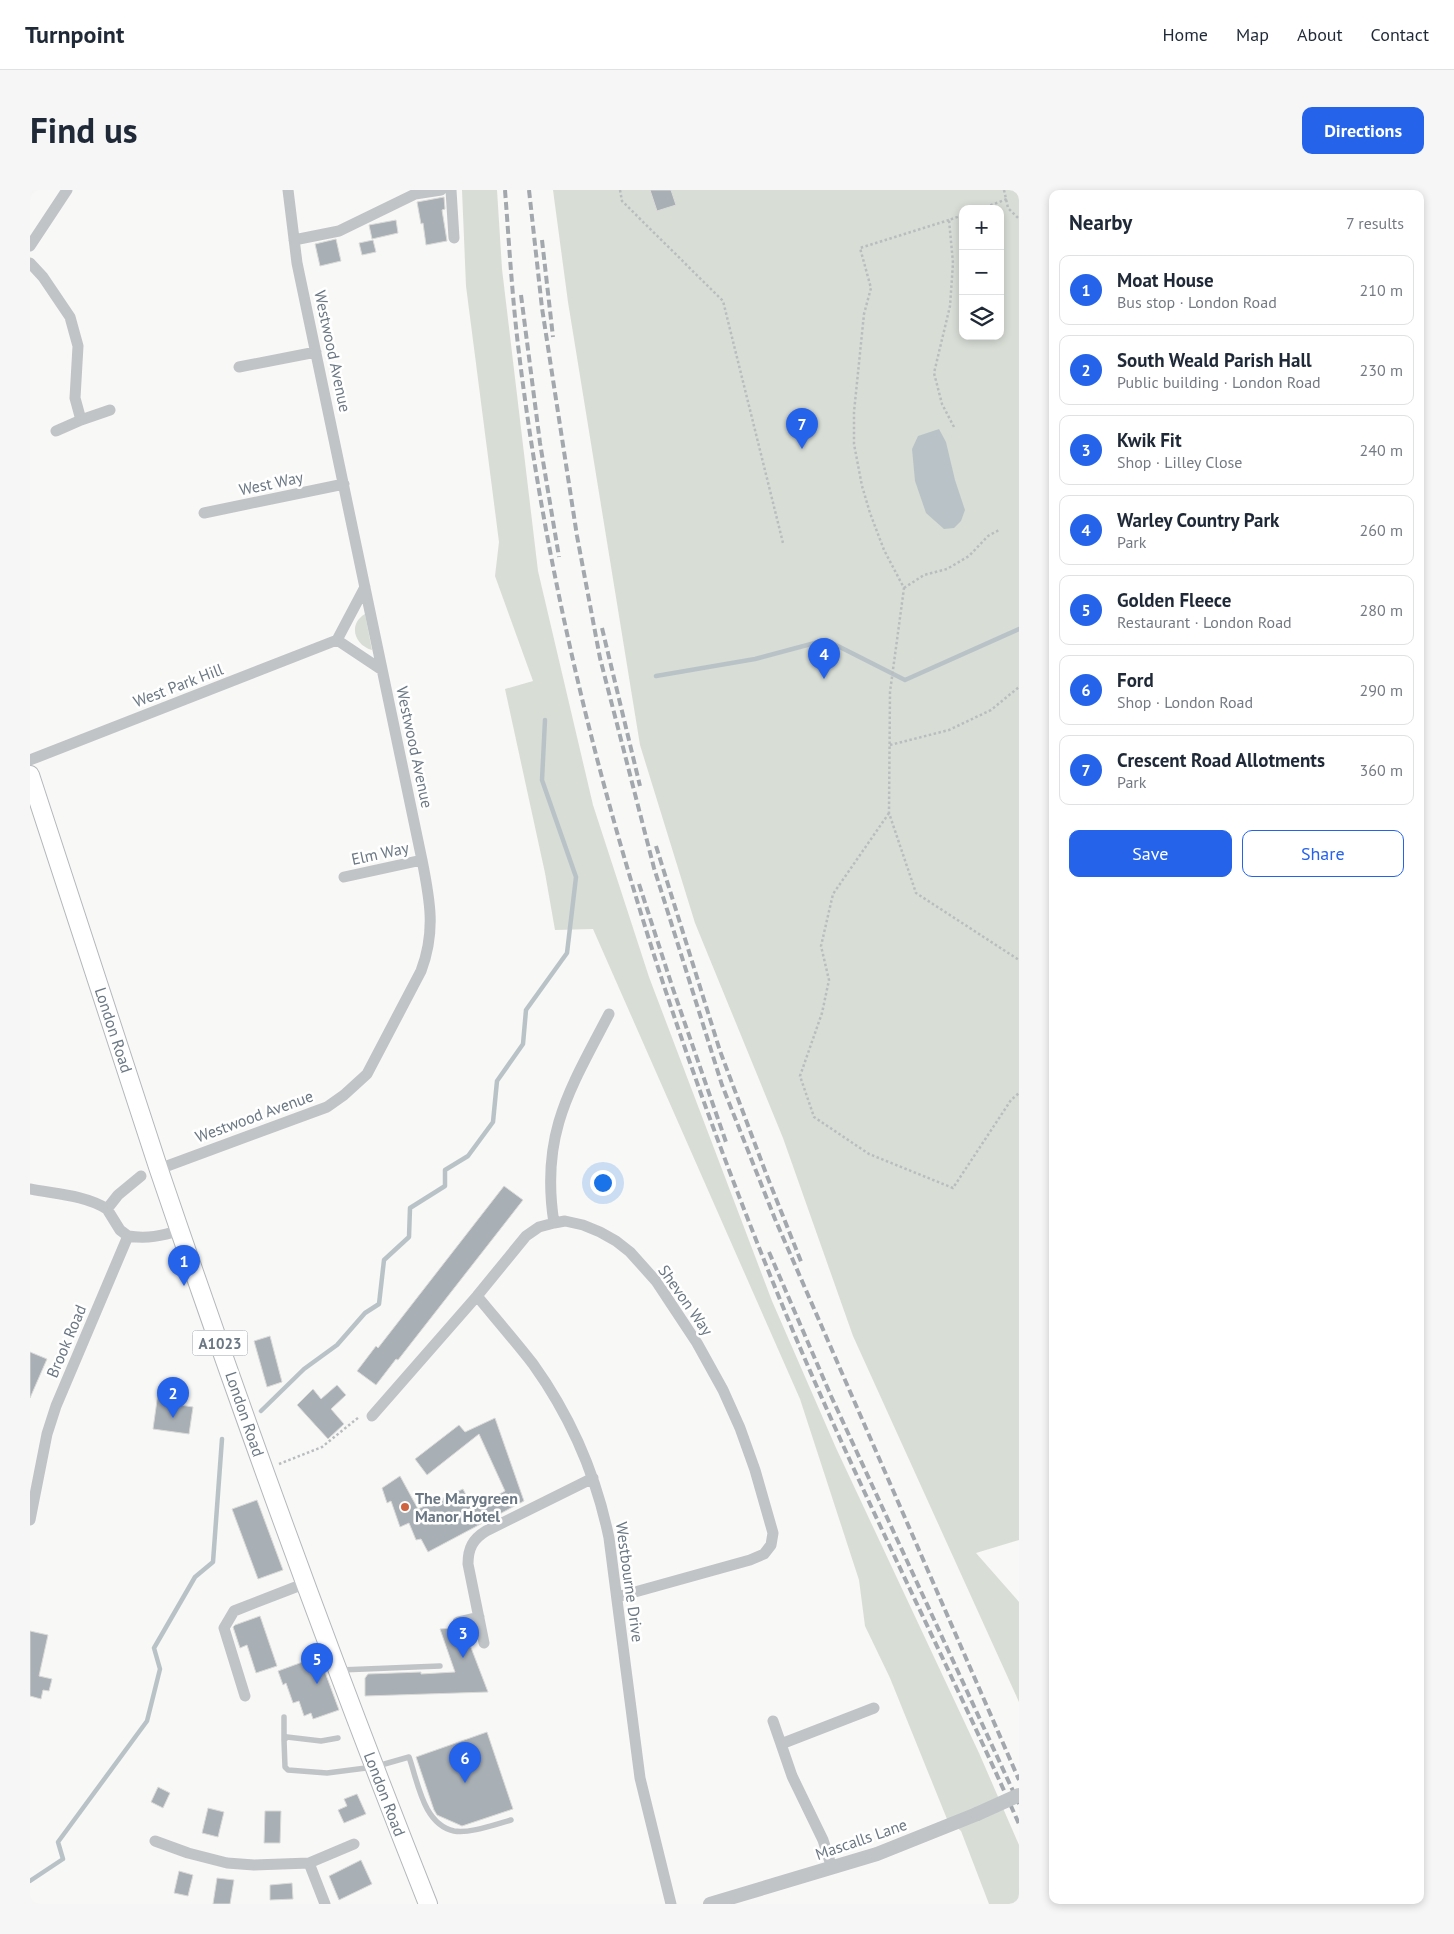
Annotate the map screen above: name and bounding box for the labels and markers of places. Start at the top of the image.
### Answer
pin: 7 [786,408,818,449]
pin: 4 [808,638,840,679]
pin: 1 [168,1245,200,1286]
pin: 2 [157,1377,189,1418]
place label: The Marygreen Manor Hotel [415,1488,518,1526]
marker: The Marygreen Manor Hotel [399,1501,411,1513]
pin: 3 [447,1617,479,1658]
pin: 5 [301,1643,333,1684]
pin: 6 [449,1742,481,1783]

